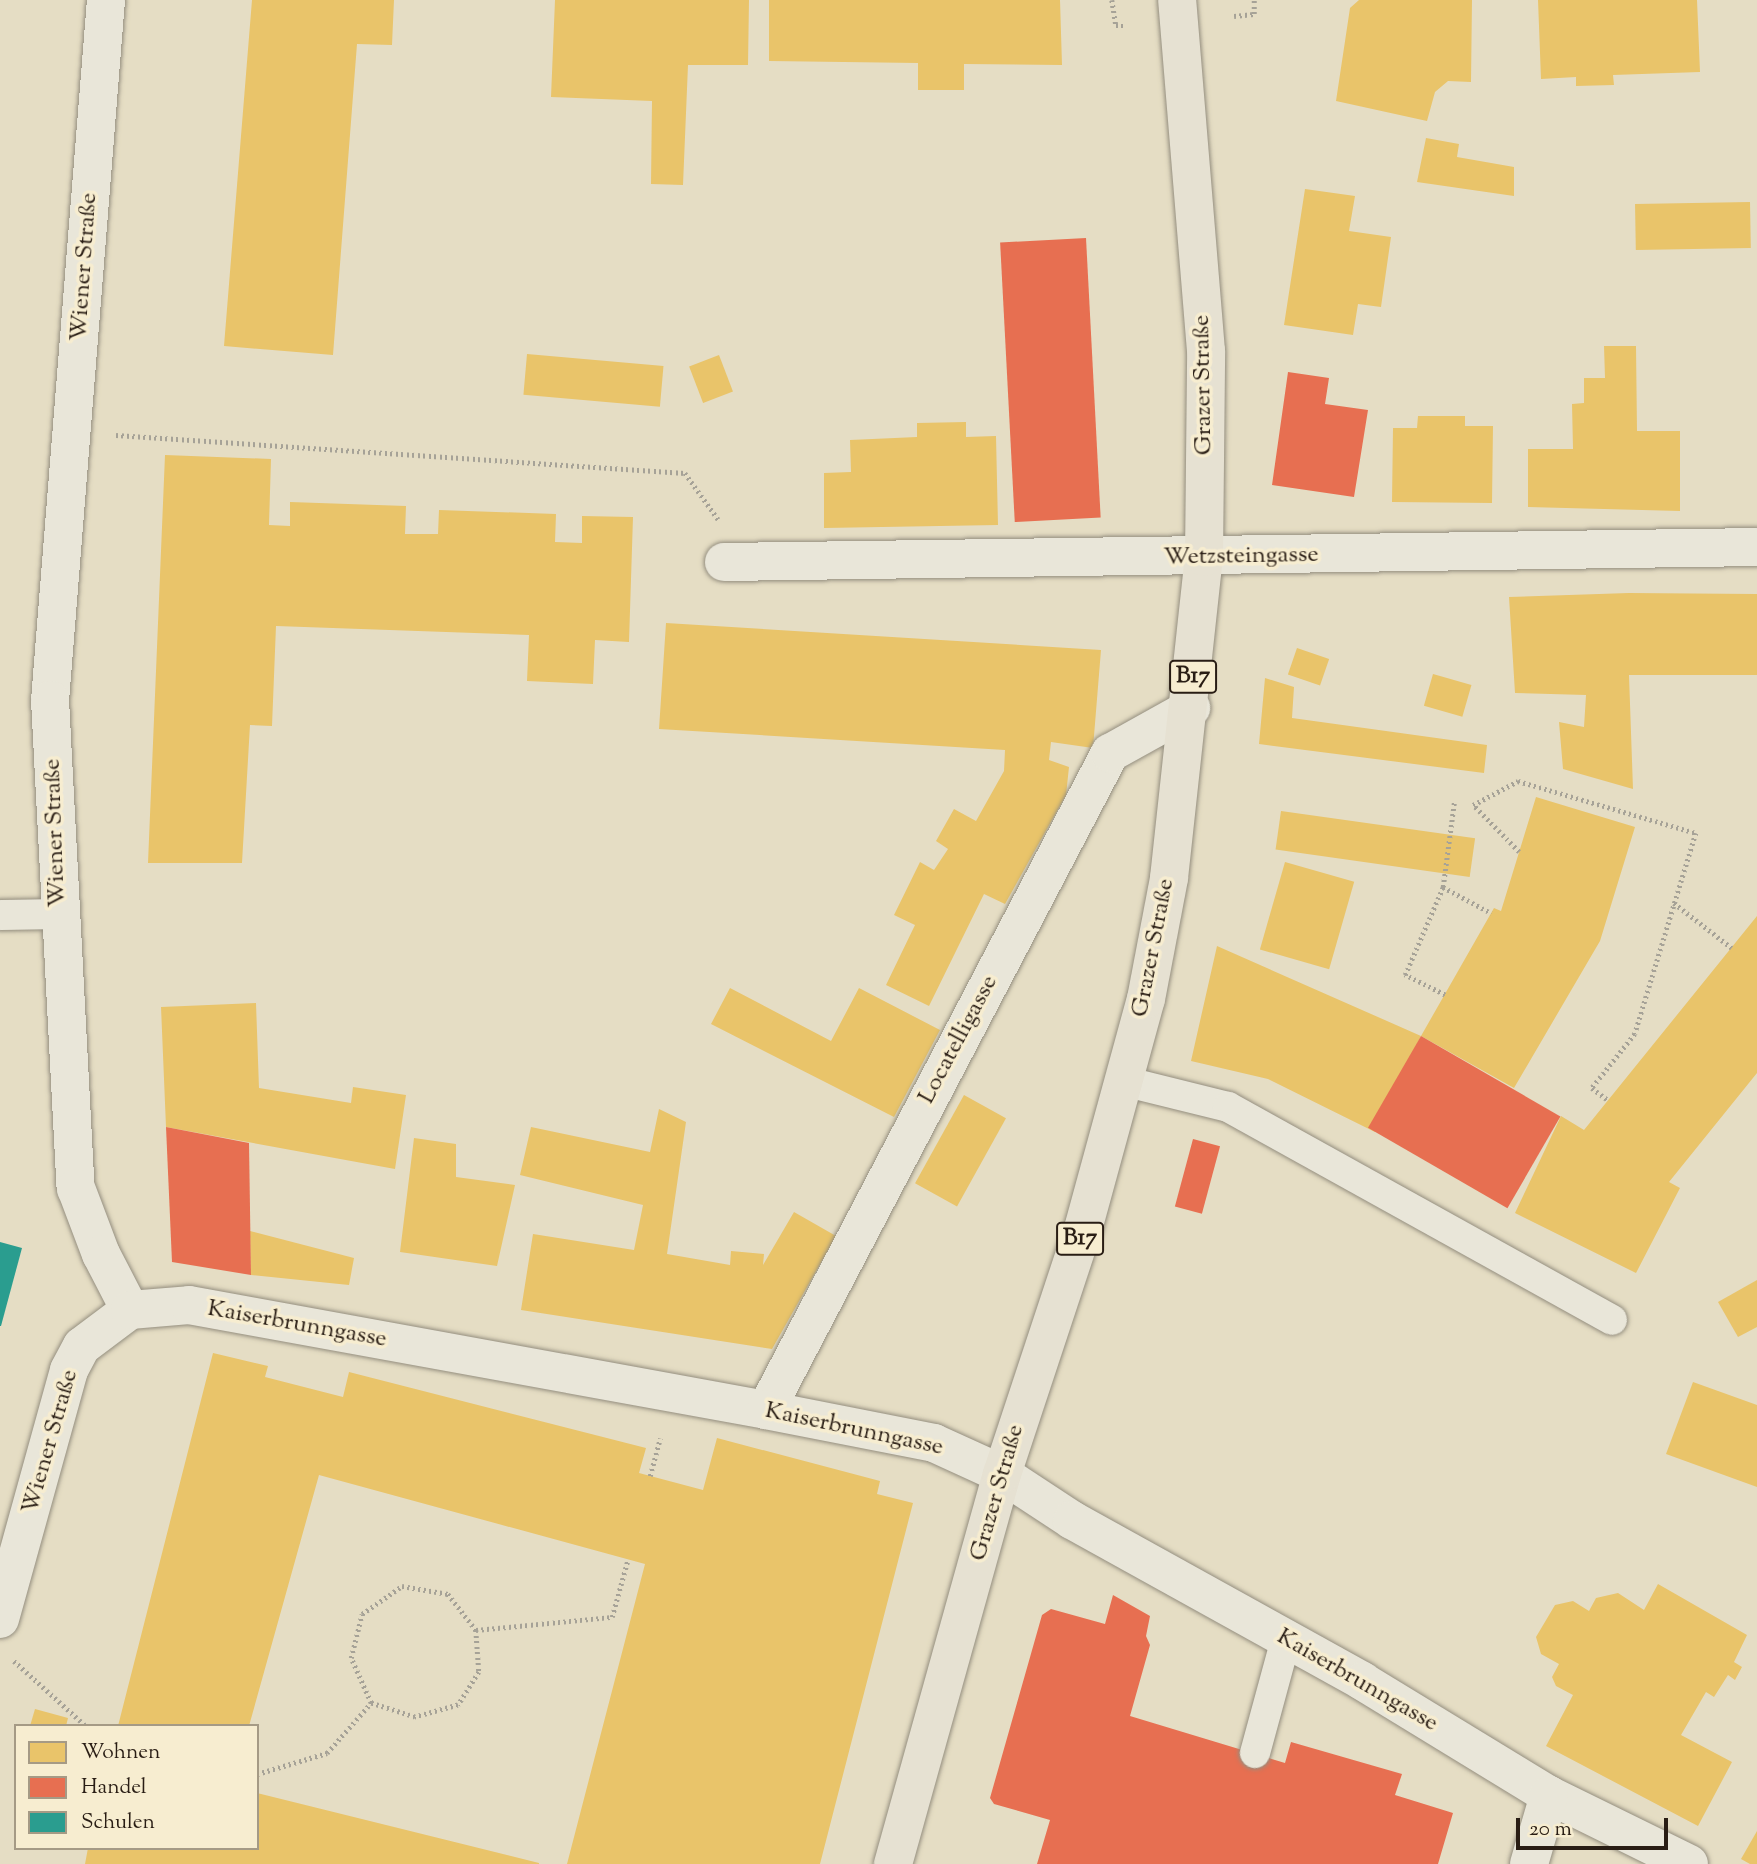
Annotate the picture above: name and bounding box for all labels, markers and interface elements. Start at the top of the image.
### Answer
street label: Wiener Straße [65,192,105,342]
street label: Grazer Straße [1188,315,1220,455]
street label: Wetzsteingasse [1163,541,1319,573]
road number: B17 [1168,657,1218,696]
street label: Wiener Straße [39,758,73,908]
street label: Grazer Straße [1126,876,1182,1020]
street label: Locatelligasse [913,971,1005,1109]
road number: B17 [1056,1220,1104,1258]
street label: Kaiserbrunngasse [205,1295,389,1355]
street label: Wiener Straße [17,1367,85,1517]
street label: Kaiserbrunngasse [762,1397,946,1463]
street label: Grazer Straße [965,1422,1031,1564]
street label: Kaiserbrunngasse [1271,1623,1443,1739]
legend [14,1724,259,1850]
text: Wohnen [81,1738,160,1768]
text: Handel [81,1773,147,1803]
scale bar [1519,1804,1671,1848]
text: Schulen [81,1808,155,1838]
text: 20 m [1529,1815,1572,1845]

